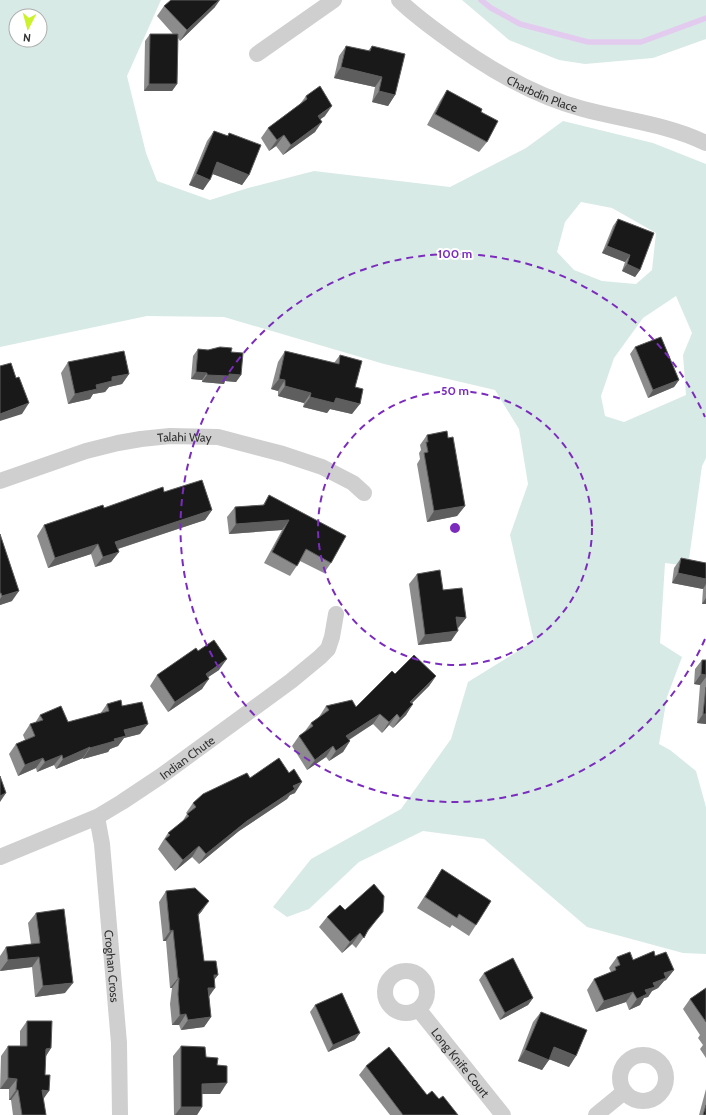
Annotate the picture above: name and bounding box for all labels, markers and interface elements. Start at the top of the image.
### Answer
north arrow [8,8,48,48]
text: N [22,31,32,45]
street label: Charbdin Place [504,71,580,115]
text: 100 m [438,246,472,261]
text: 50 m [441,383,469,398]
street label: Talahi Way [157,428,212,445]
centre of rings [448,521,462,535]
street label: Indian Chute [156,732,217,782]
street label: Croghan Cross [102,929,123,1003]
street label: Long Knife Court [429,1025,493,1100]

